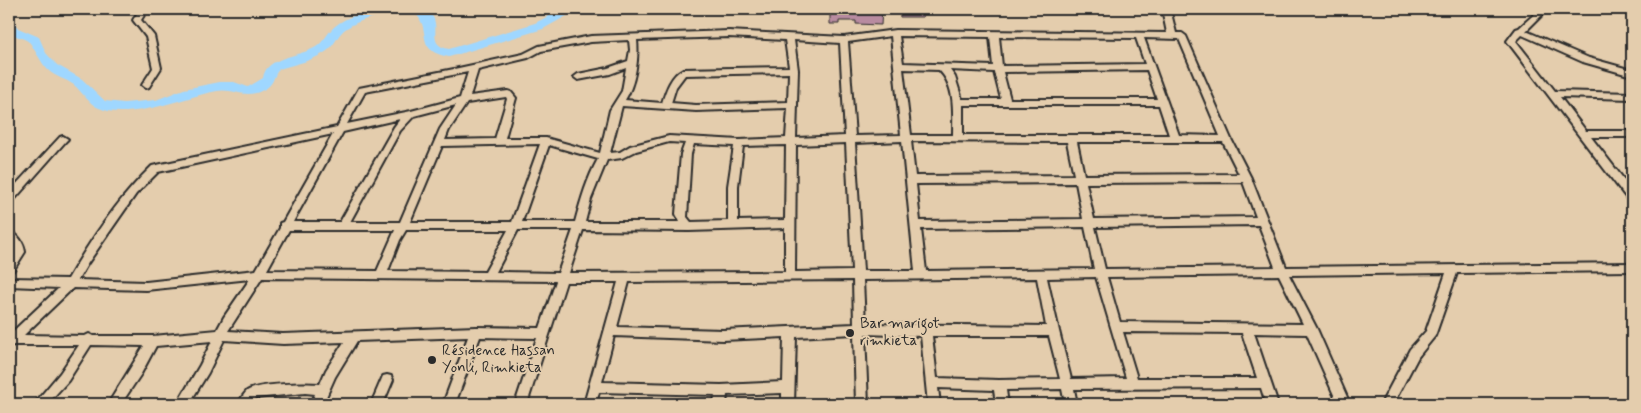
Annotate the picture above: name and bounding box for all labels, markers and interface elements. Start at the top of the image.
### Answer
place label: Bar marigot rimkieta [860,314,940,351]
marker: Bar marigot rimkieta [844,327,856,339]
place label: Résidence Hassan Yonli, Rimkieta [442,341,555,378]
marker: Résidence Hassan Yonli, Rimkieta [426,354,438,366]

